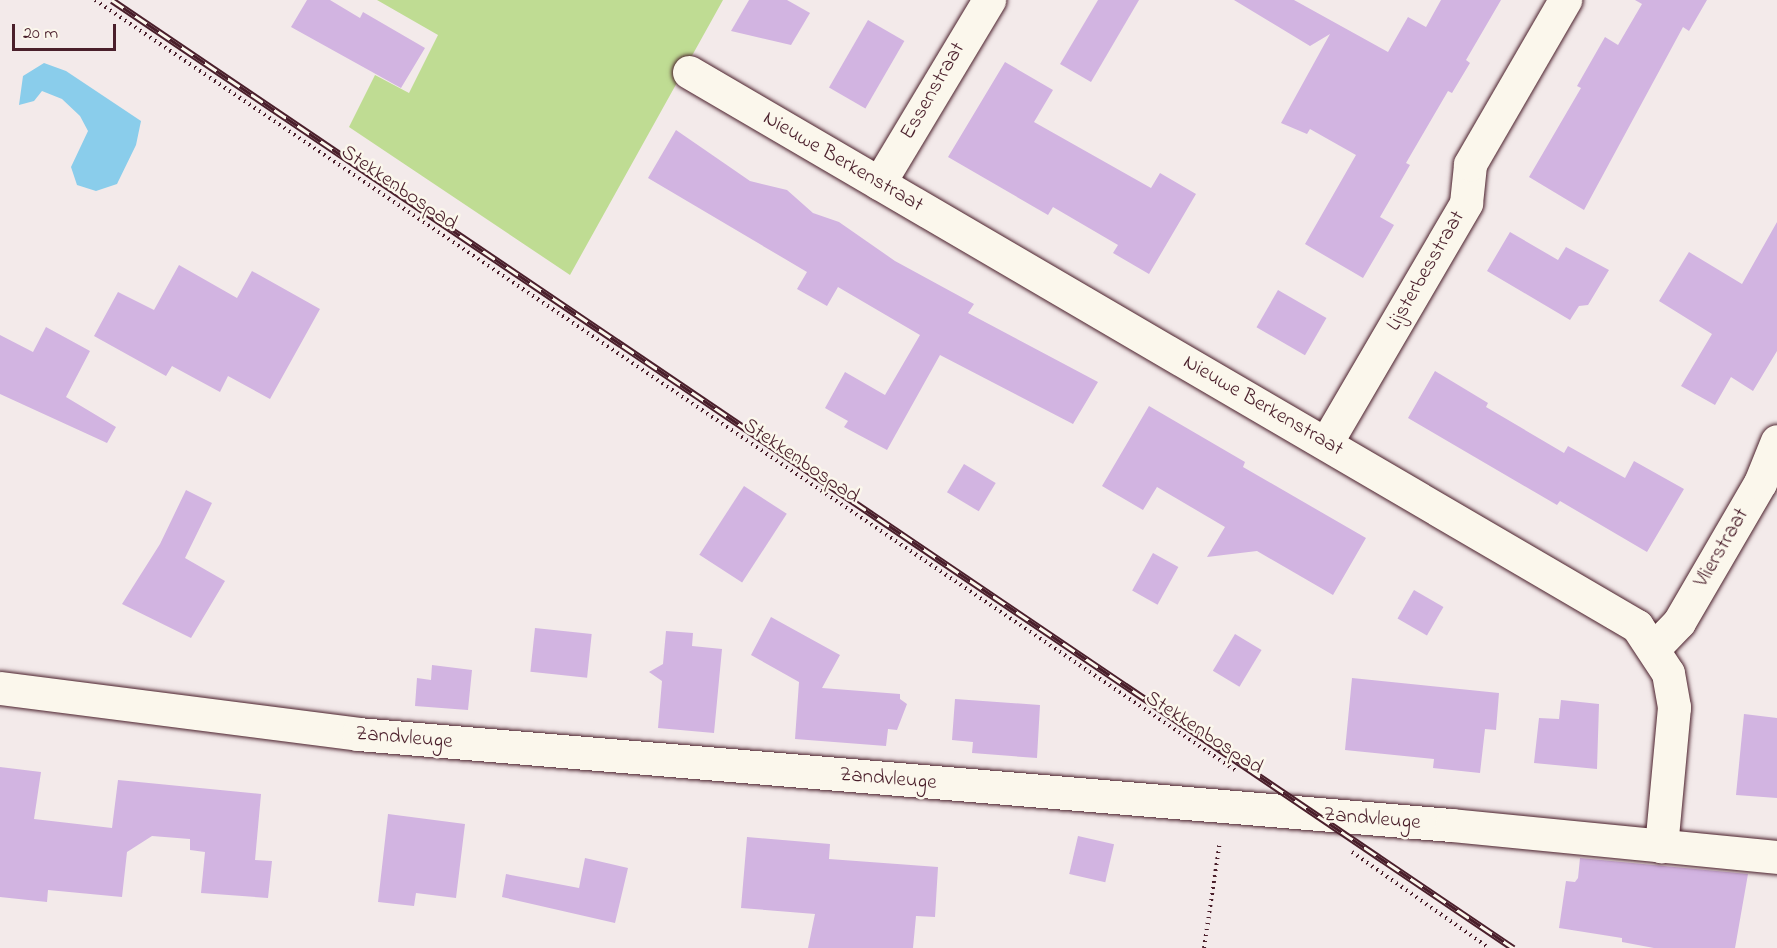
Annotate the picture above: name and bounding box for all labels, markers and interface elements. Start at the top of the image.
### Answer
scale bar [15,12,118,50]
text: 20 m [23,21,58,47]
street label: Essenstraat [895,38,971,144]
street label: Nieuwe Berkenstraat [758,106,928,218]
street label: Stekkenbospad [336,140,462,236]
street label: Lijsterbesstraat [1381,206,1471,336]
street label: Nieuwe Berkenstraat [1178,350,1348,462]
street label: Stekkenbospad [738,413,864,509]
street label: Vlierstraat [1689,504,1755,592]
street label: Stekkenbospad [1140,686,1268,780]
street label: Zandvleuge [354,721,454,755]
street label: Zandvleuge [838,762,938,796]
street label: Zandvleuge [1322,802,1422,836]

